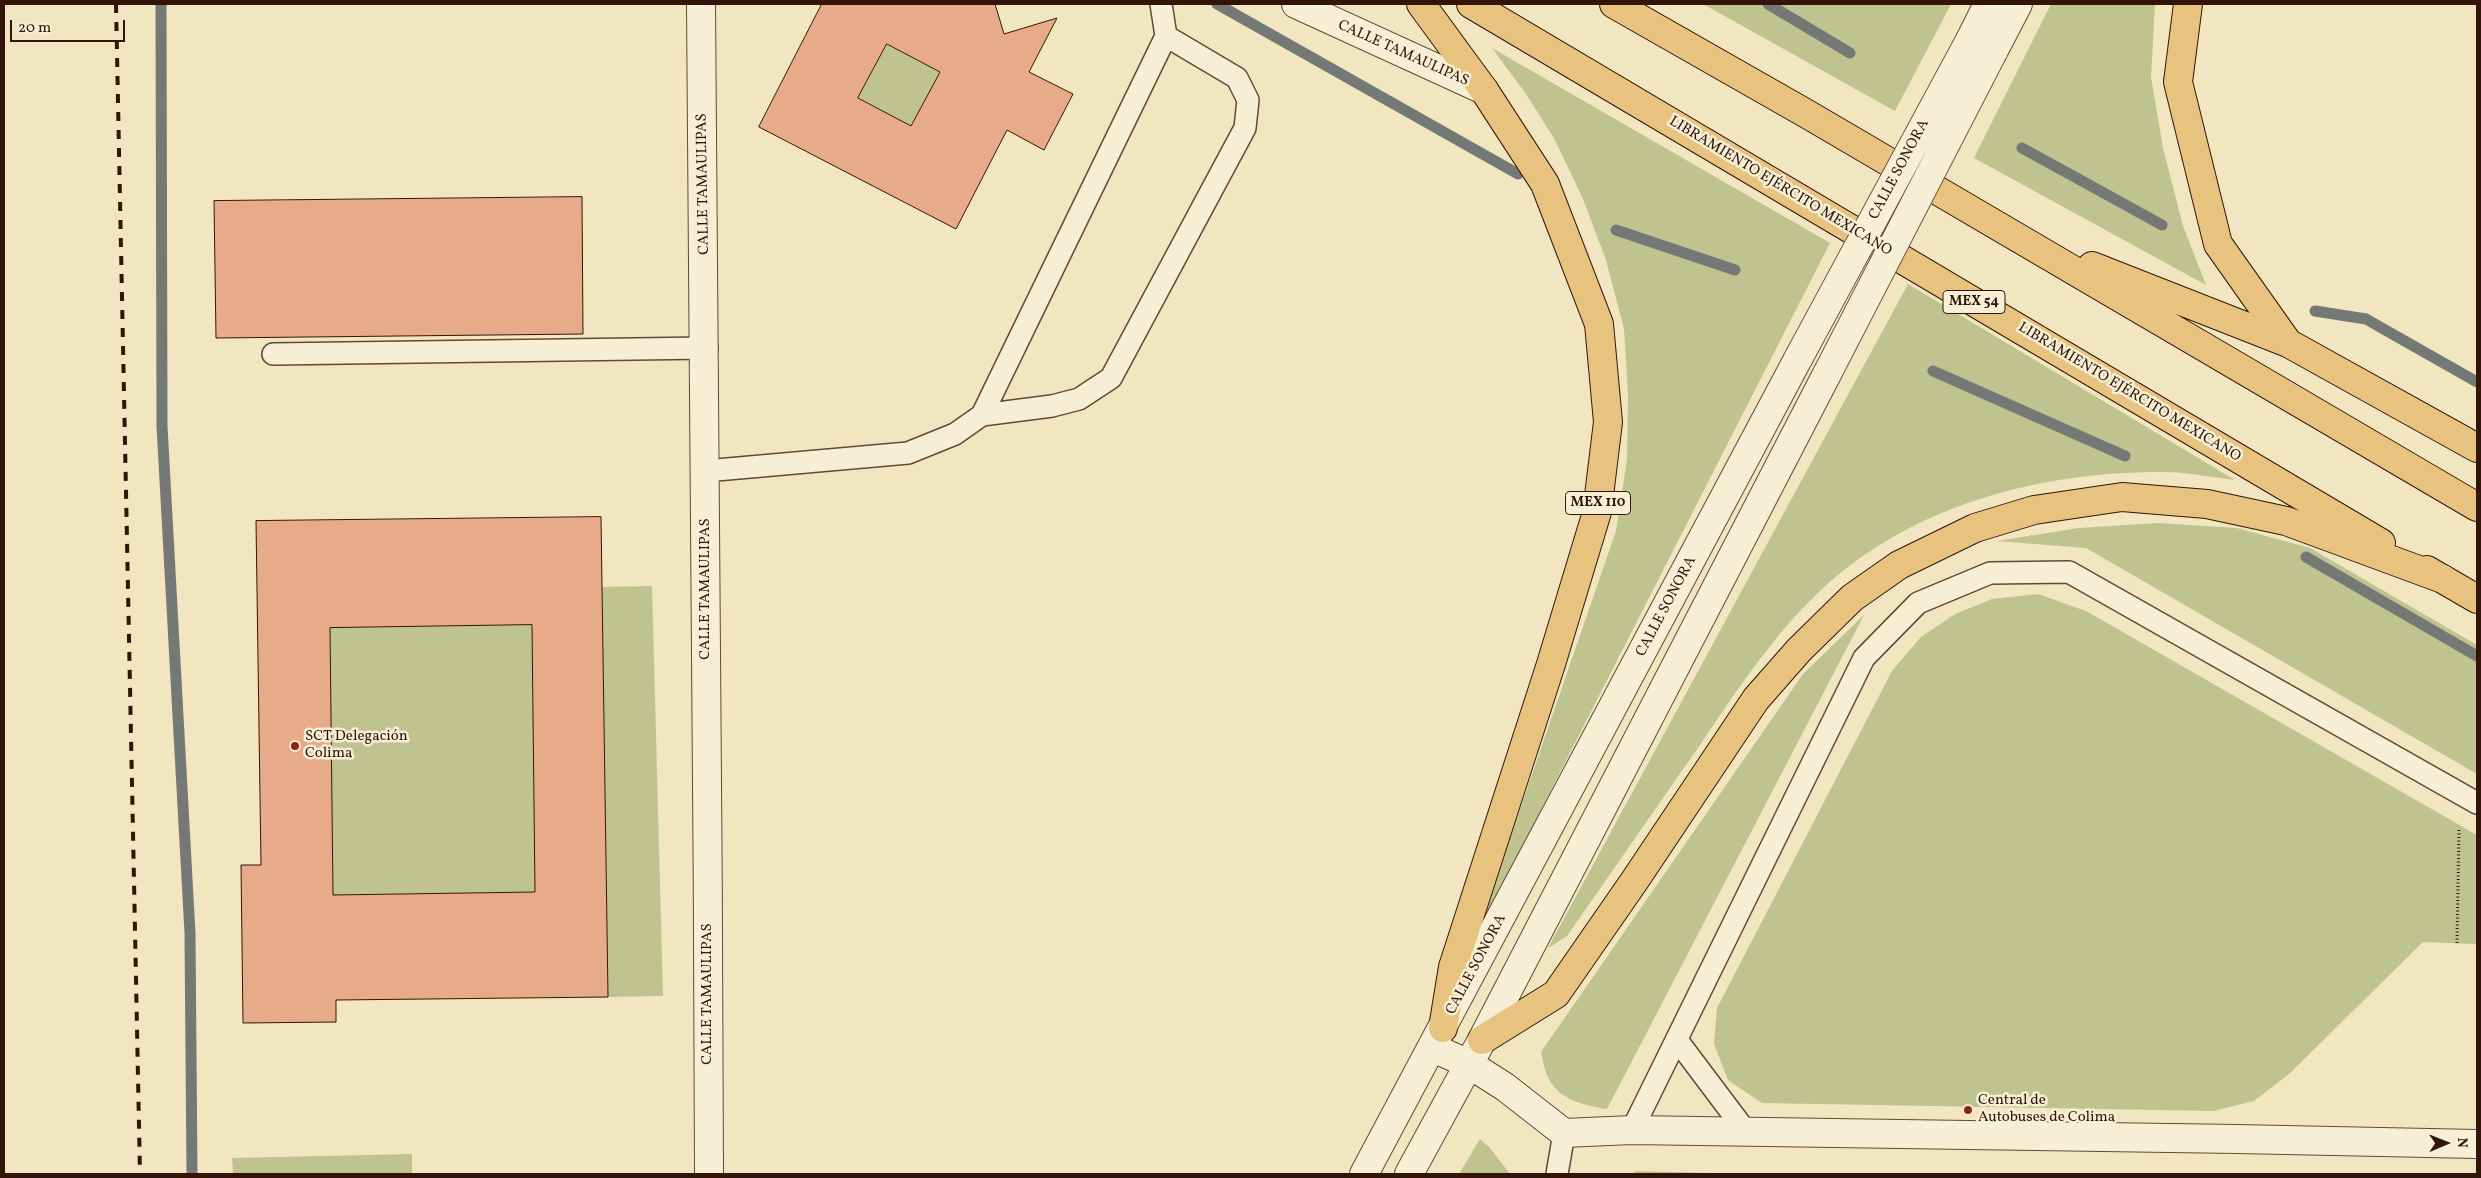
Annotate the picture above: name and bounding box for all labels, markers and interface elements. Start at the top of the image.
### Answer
scale bar [12,10,128,42]
street label: CALLE TAMAULIPAS [1335,17,1471,91]
text: 20 m [18,18,51,39]
street label: CALLE TAMAULIPAS [694,113,714,255]
street label: LIBRAMIENTO EJÉRCITO MEXICANO [1665,113,1895,261]
street label: CALLE SONORA [1866,117,1934,223]
road number: MEX 54 [1943,290,2005,314]
street label: LIBRAMIENTO EJÉRCITO MEXICANO [2014,319,2244,467]
road number: MEX 110 [1566,492,1630,514]
street label: CALLE TAMAULIPAS [697,518,715,660]
street label: CALLE SONORA [1633,554,1701,660]
place label: SCT Delegación Colima [305,728,408,763]
marker: SCT Delegación Colima [289,740,301,752]
street label: CALLE SONORA [1443,912,1511,1018]
street label: CALLE TAMAULIPAS [699,923,717,1065]
place label: Central de Autobuses de Colima [1978,1092,2115,1127]
marker: Central de Autobuses de Colima [1962,1104,1974,1116]
north arrow [2421,1118,2471,1168]
text: N [2452,1137,2471,1148]

